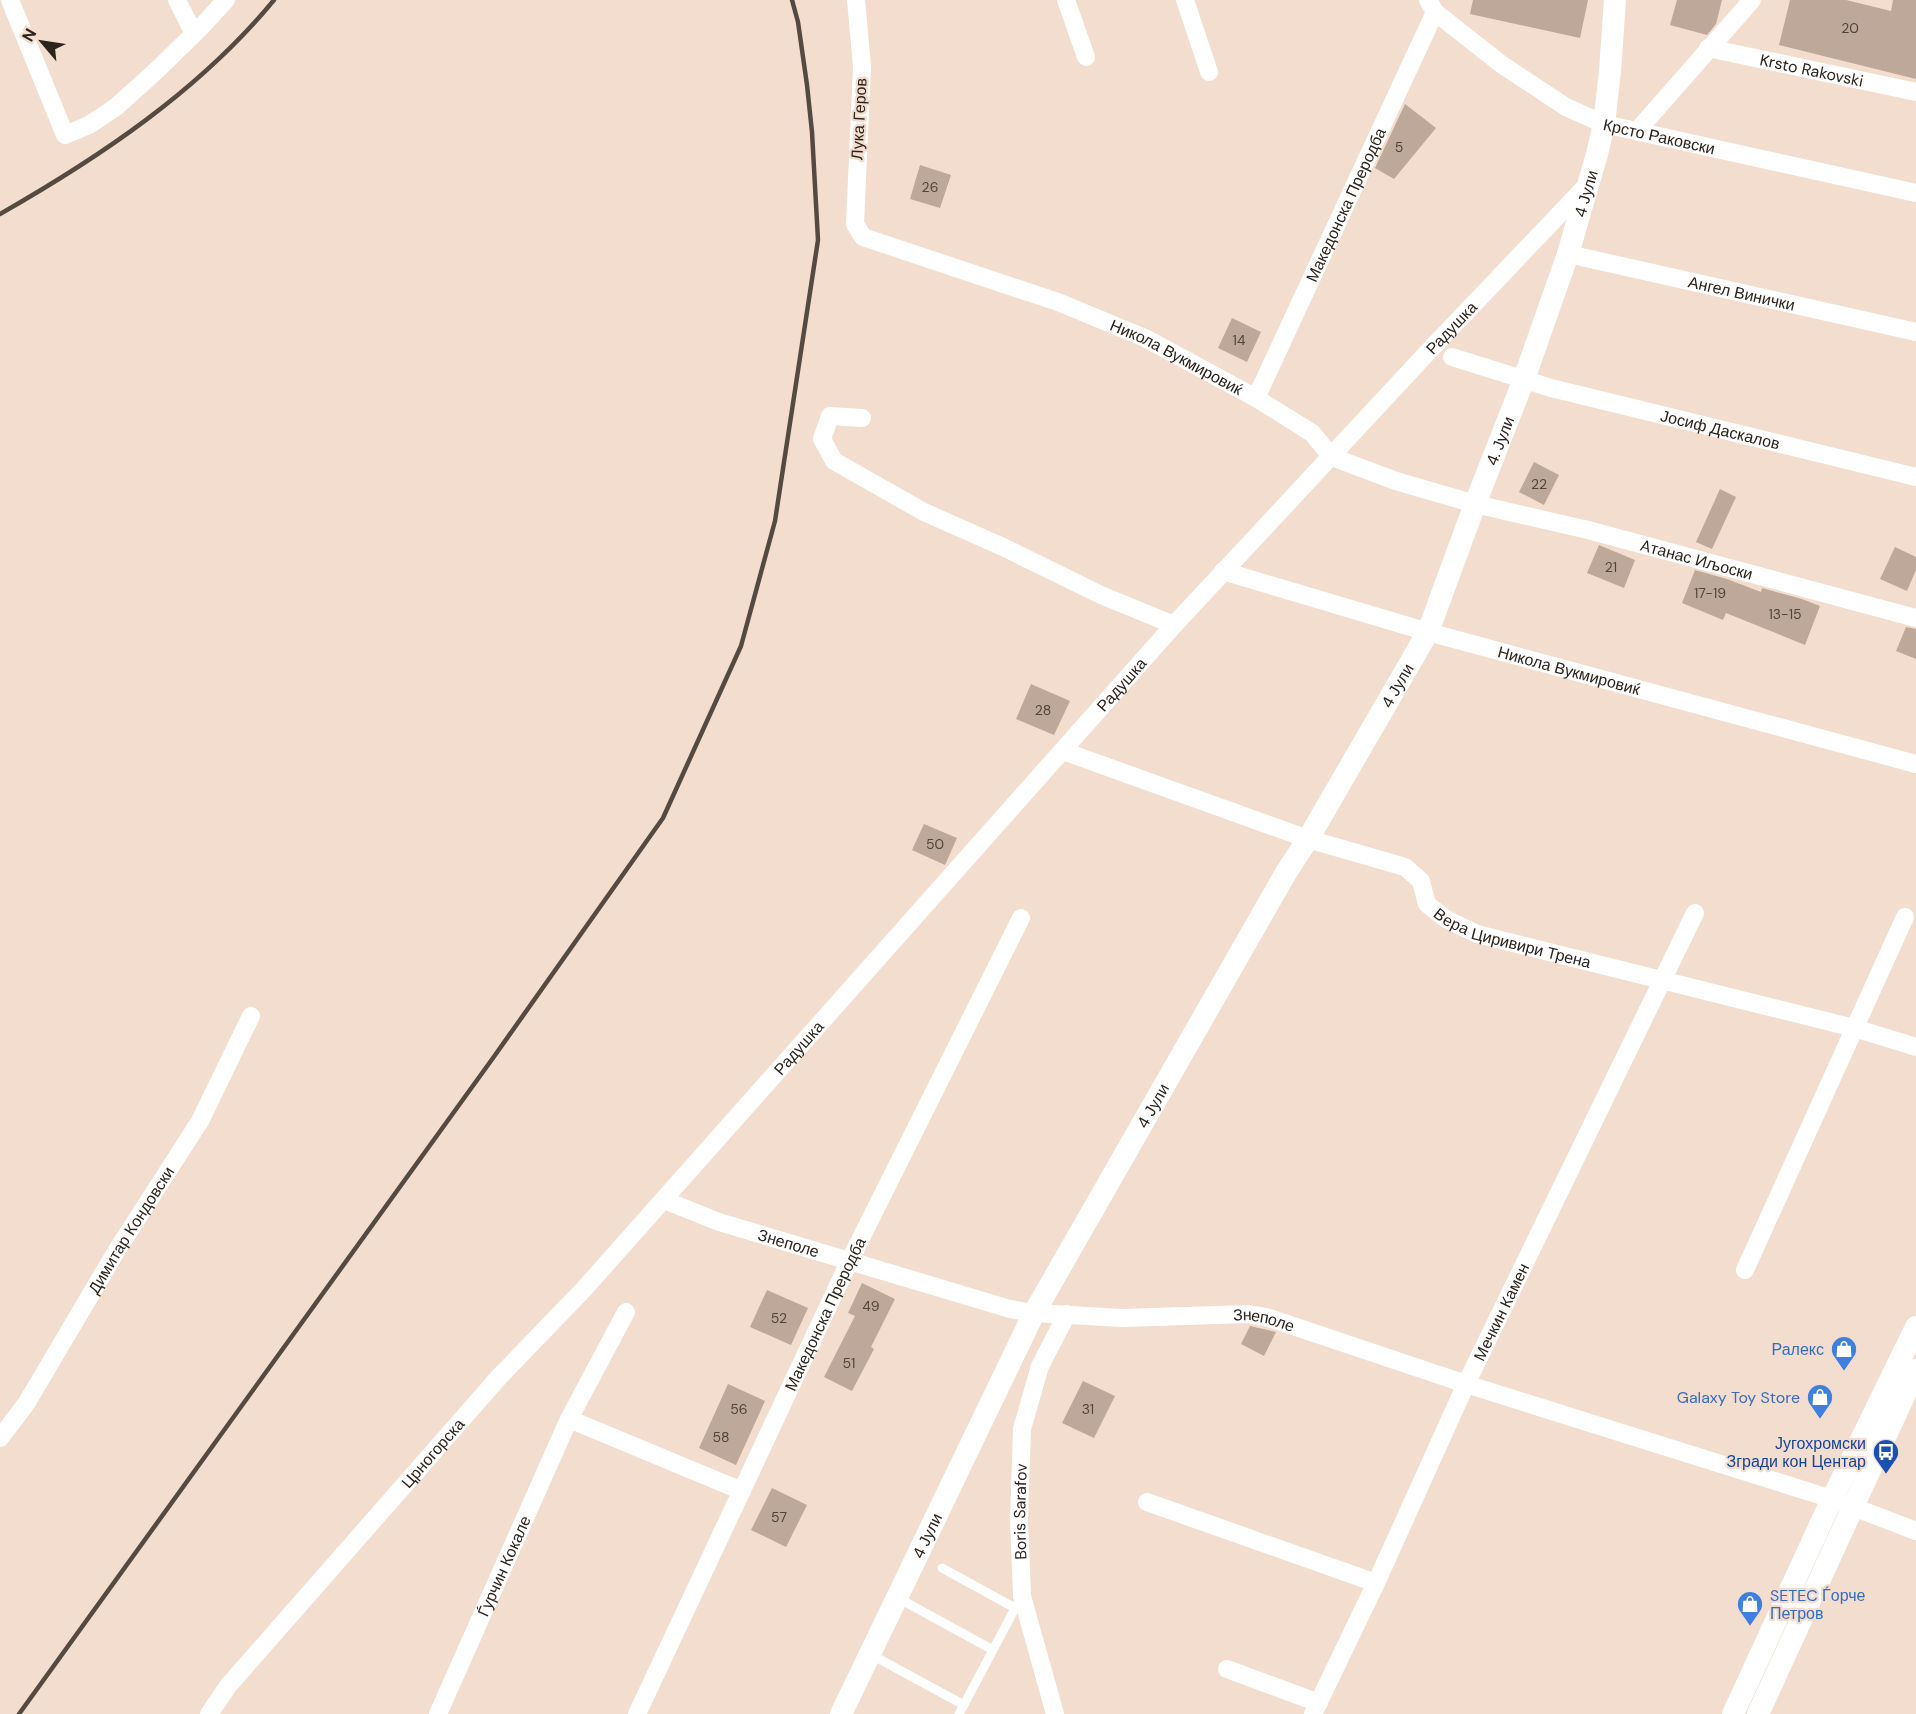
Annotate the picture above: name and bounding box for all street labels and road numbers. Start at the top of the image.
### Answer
street label: Krsto Rakovski [1758,49,1865,91]
street label: Лука Геров [846,78,872,160]
street label: Крсто Раковски [1601,114,1717,159]
street label: Македонска Преродба [1301,124,1390,285]
street label: 4 Јули [1569,168,1602,219]
street label: Ангел Винички [1686,271,1797,315]
street label: Радушка [1421,297,1481,359]
street label: Никола Вукмировиќ [1107,314,1247,400]
street label: Јосиф Даскалов [1658,405,1782,454]
street label: 4. Јули [1481,413,1519,469]
street label: Aтанас Иљоски [1638,534,1755,584]
street label: Никола Вукмировиќ [1496,641,1643,700]
street label: Радушка [1092,653,1151,716]
street label: 4 Јули [1376,660,1418,712]
street label: Вера Циривири Трена [1430,903,1593,973]
street label: Радушка [769,1016,828,1079]
street label: 4 Јули [1132,1080,1174,1132]
street label: Димитар Кондовски [83,1162,179,1297]
street label: Знеполе [756,1224,822,1262]
street label: Македонска Преродба [780,1233,870,1394]
street label: Мечкин Камен [1468,1259,1534,1364]
street label: Знеполе [1233,1303,1298,1336]
street label: Црногорска [396,1414,469,1492]
street label: Boris Sarafov [1008,1462,1031,1560]
street label: 4 Јули [907,1509,947,1562]
street label: Ѓурчин Кокале [472,1512,535,1620]

